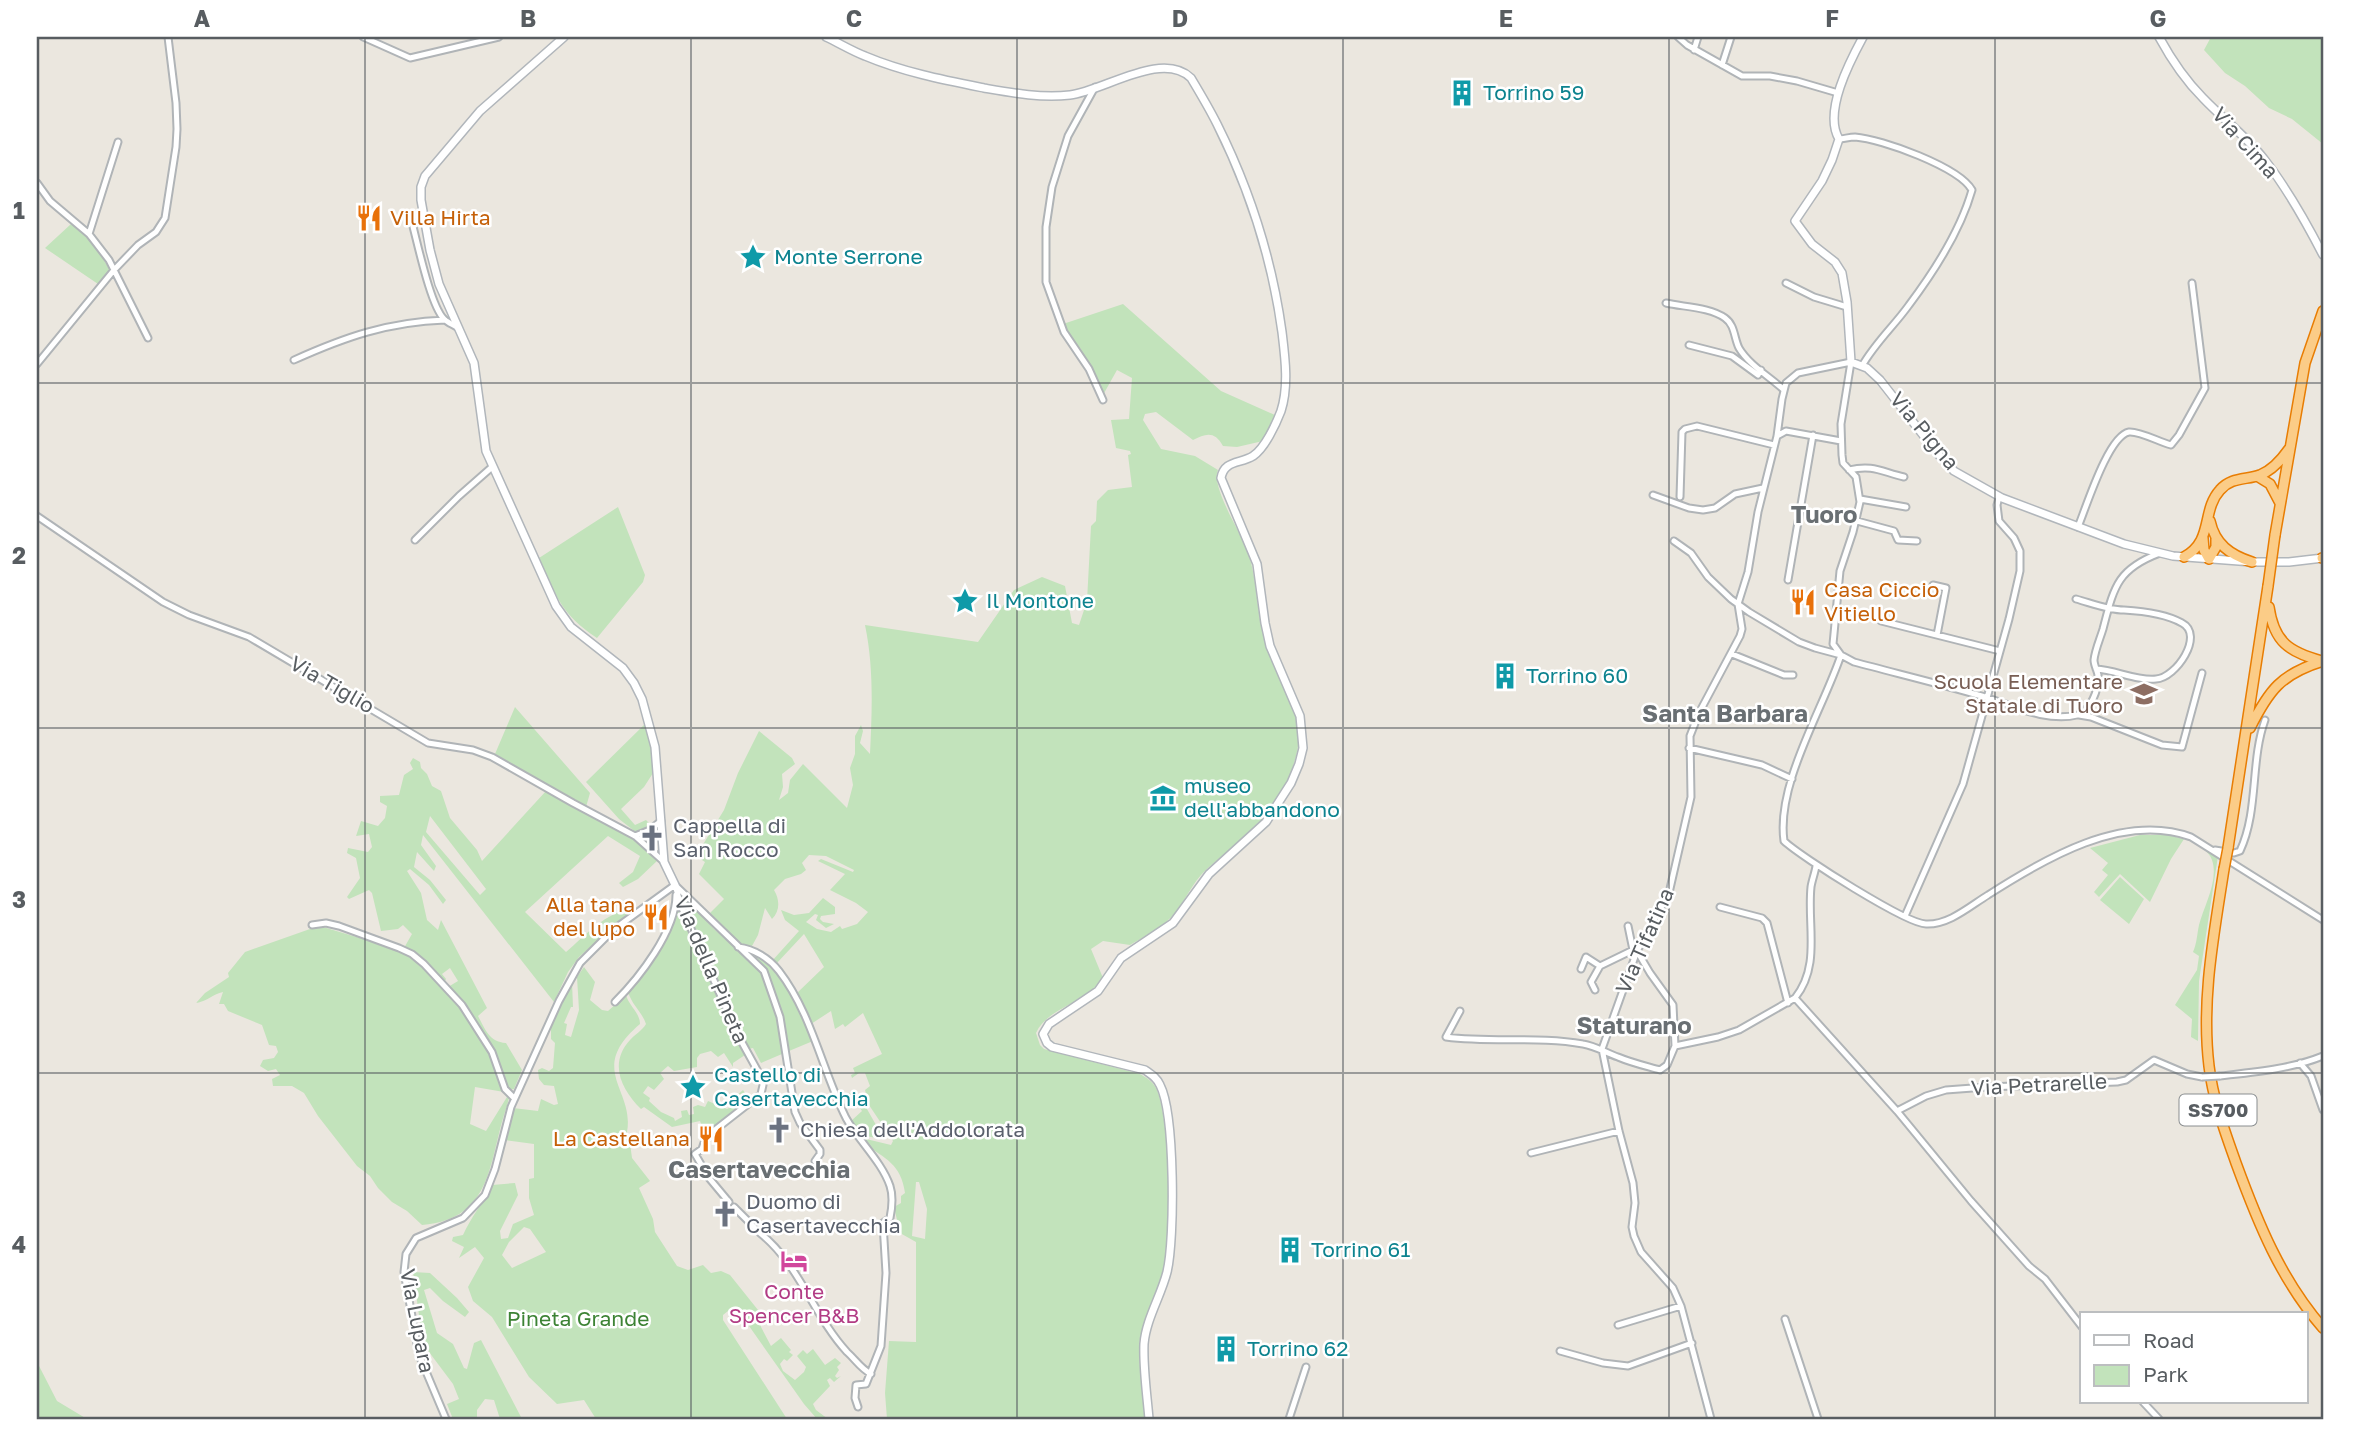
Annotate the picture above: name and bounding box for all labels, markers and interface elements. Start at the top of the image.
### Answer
text: A [194,4,211,32]
text: B [520,4,536,32]
text: C [846,4,862,32]
text: D [1172,4,1188,32]
text: E [1499,4,1513,32]
text: F [1825,4,1839,32]
text: G [2150,4,2166,32]
building icon: Torrino 59 [1447,78,1477,108]
place label: Torrino 59 [1483,79,1584,105]
street label: Via Cima [2207,101,2285,183]
text: 1 [13,196,25,224]
restaurant icon: Villa Hirta [354,203,384,233]
place label: Villa Hirta [390,204,491,230]
place icon: Monte Serrone [738,242,768,272]
place label: Monte Serrone [774,243,923,269]
street label: Via Pigna [1885,386,1965,475]
district label: Tuoro [1791,499,1857,528]
text: 2 [12,541,26,569]
place label: Casa Ciccio Vitiello [1824,576,1939,626]
place icon: Il Montone [950,586,980,616]
place label: Il Montone [986,587,1094,613]
restaurant icon: Casa Ciccio Vitiello [1788,587,1818,617]
street label: Via Tiglio [286,650,379,719]
building icon: Torrino 60 [1490,661,1520,691]
place label: Torrino 60 [1526,662,1628,688]
place label: Scuola Elementare Statale di Tuoro [1934,668,2123,718]
school or university icon: Scuola Elementare Statale di Tuoro [2129,679,2159,709]
district label: Santa Barbara [1642,698,1808,727]
place label: museo dell'abbandono [1184,772,1340,822]
museum icon: museo dell'abbandono [1148,783,1178,813]
place label: Cappella di San Rocco [673,812,786,862]
church icon: Cappella di San Rocco [637,823,667,853]
street label: Via Tifatina [1609,884,1679,998]
text: 3 [12,885,26,913]
place label: Alla tana del lupo [546,891,635,941]
street label: Via della Pineta [669,892,755,1047]
restaurant icon: Alla tana del lupo [641,902,671,932]
district label: Staturano [1576,1010,1692,1039]
place label: Castello di Casertavecchia [714,1061,869,1111]
street label: Via Petrarelle [1970,1067,2108,1101]
place icon: Castello di Casertavecchia [678,1072,708,1102]
road number: SS700 [2180,1094,2256,1126]
church icon: Chiesa dell'Addolorata [764,1115,794,1145]
place label: Chiesa dell'Addolorata [800,1116,1025,1142]
restaurant icon: La Castellana [696,1124,726,1154]
place label: La Castellana [553,1125,690,1151]
district label: Casertavecchia [668,1154,850,1183]
place label: Duomo di Casertavecchia [746,1188,901,1238]
church icon: Duomo di Casertavecchia [710,1199,740,1229]
text: 4 [12,1230,26,1258]
building icon: Torrino 61 [1275,1235,1305,1265]
place label: Torrino 61 [1311,1236,1410,1262]
hotel icon: Conte Spencer B&B [779,1246,809,1276]
street label: Via Lupara [395,1266,441,1375]
place label: Conte Spencer B&B [729,1278,859,1328]
park label: Pineta Grande [507,1305,649,1331]
legend [2080,1312,2308,1404]
text: Road [2143,1327,2194,1353]
building icon: Torrino 62 [1211,1334,1241,1364]
place label: Torrino 62 [1247,1335,1348,1361]
text: Park [2143,1361,2189,1387]

